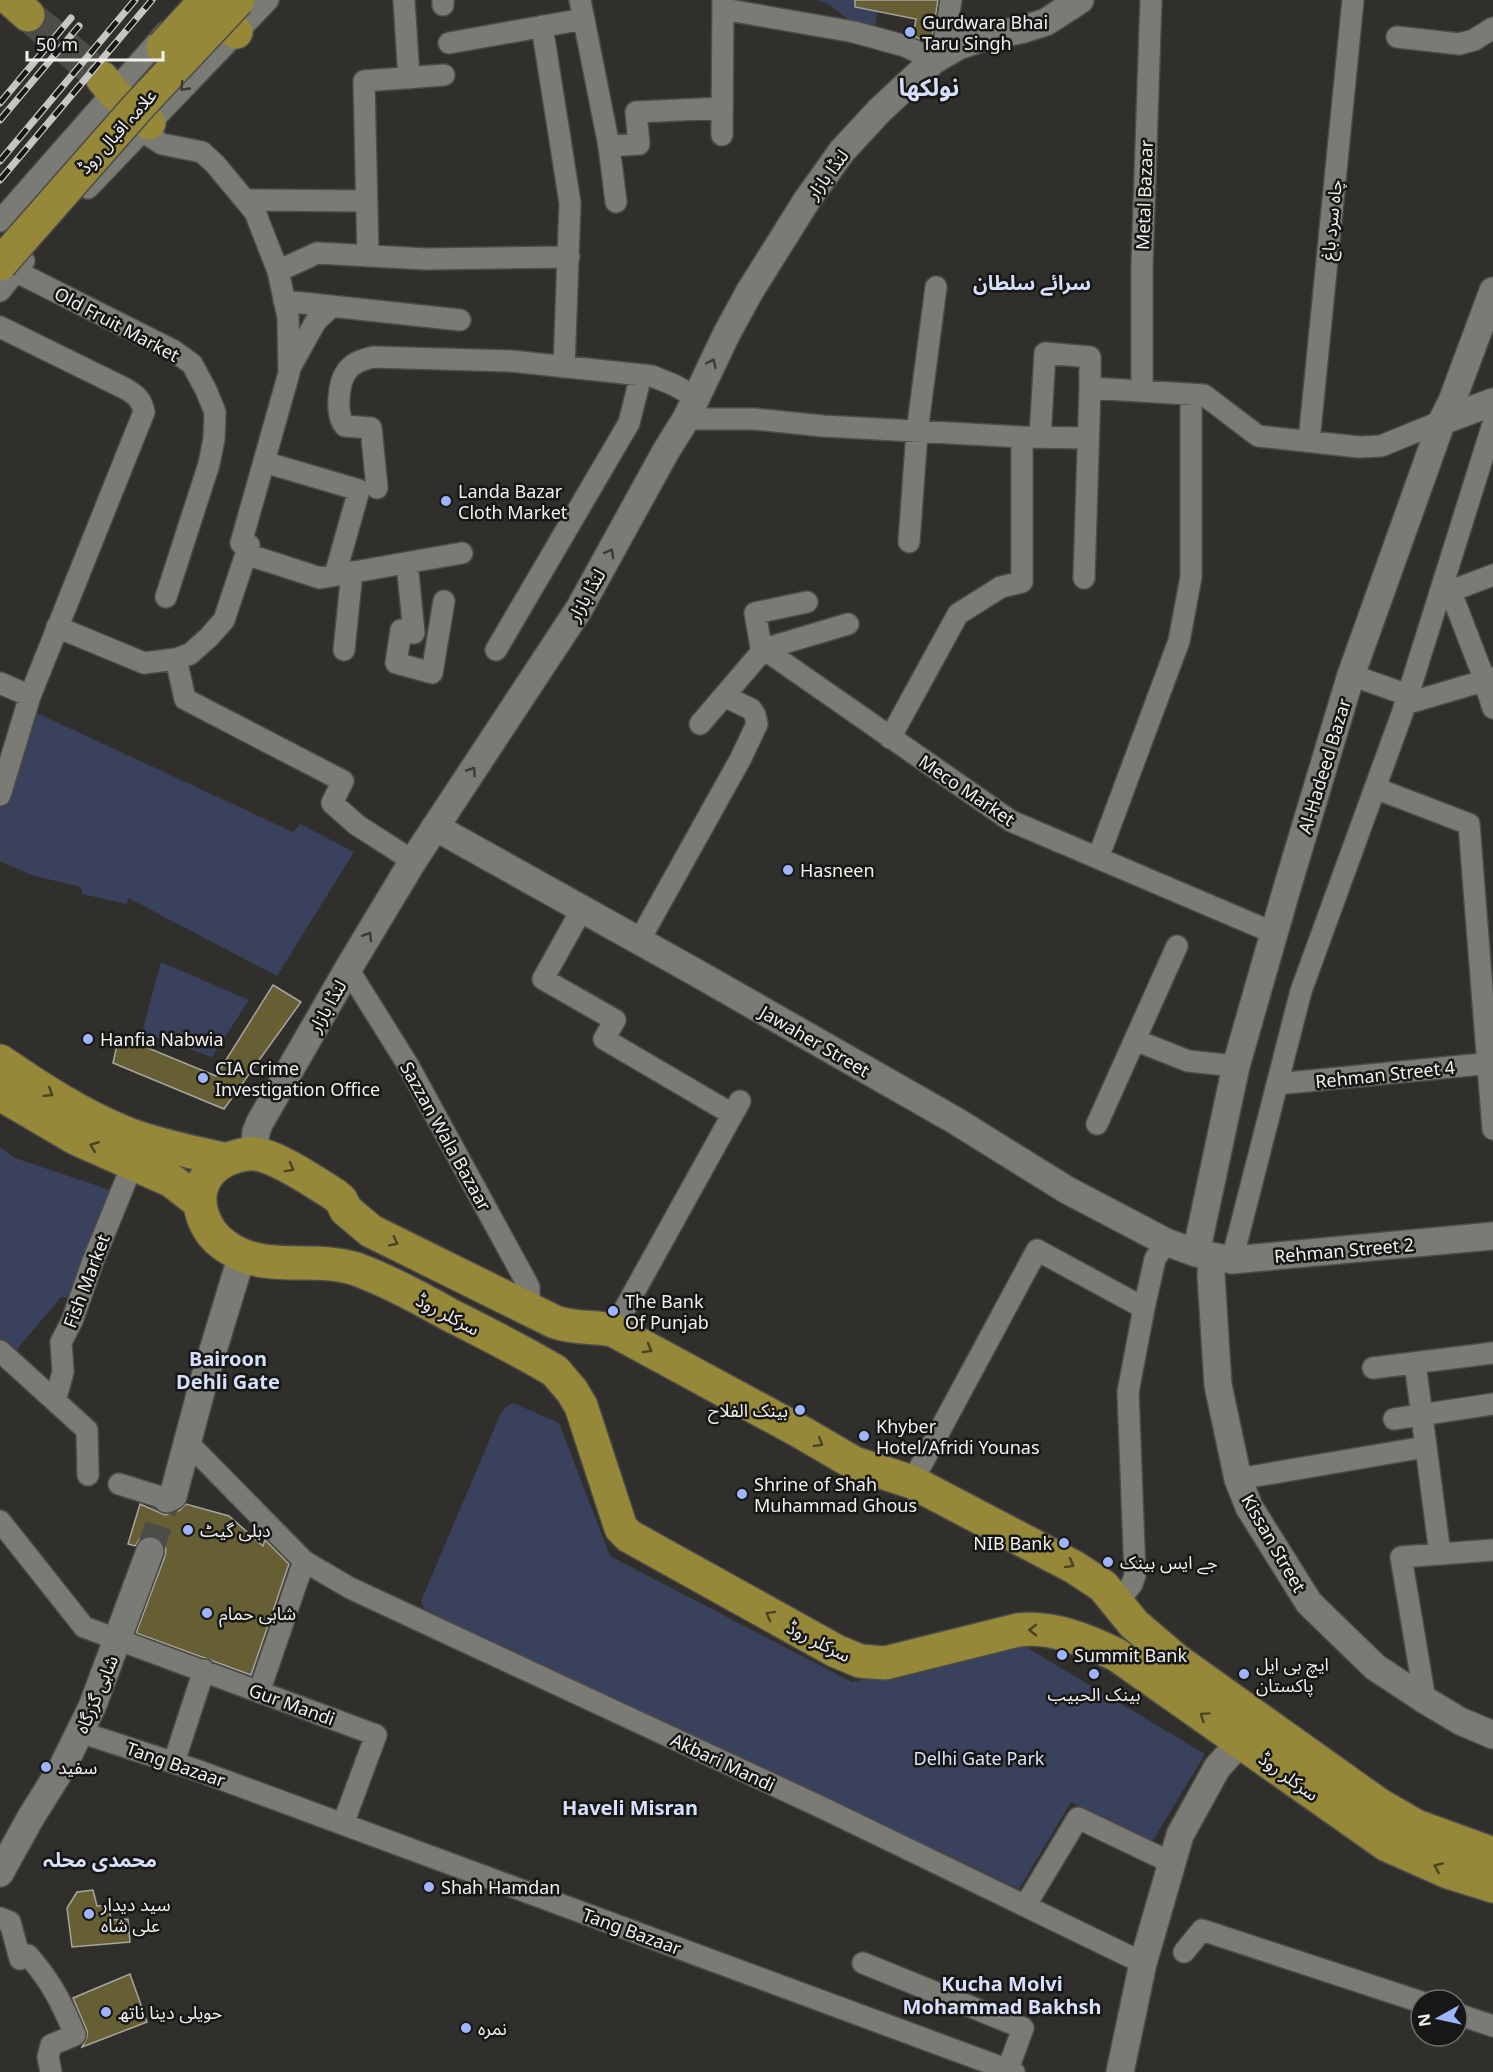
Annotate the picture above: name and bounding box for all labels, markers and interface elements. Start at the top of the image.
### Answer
place label: Gurdwara Bhai Taru Singh [922,10,1048,55]
scale bar [27,24,164,62]
marker: Gurdwara Bhai Taru Singh [903,25,917,39]
text: 50 m [36,32,78,56]
district label: نولکھا [899,70,959,103]
one-way arrow [180,80,191,91]
street label: علامہ اقبال روڈ [72,83,162,179]
street label: Metal Bazaar [1130,139,1158,251]
street label: لنڈا بازار [800,144,854,205]
street label: چاہ سرد باغ [1315,178,1350,262]
district label: سرائے سلطان [973,269,1091,296]
street label: Old Fruit Market [50,281,184,367]
one-way arrow [705,359,717,370]
place label: Landa Bazar Cloth Market [458,479,568,524]
marker: Landa Bazar Cloth Market [439,494,453,508]
one-way arrow [603,549,614,559]
street label: لنڈا بازار [561,565,611,626]
street label: Al-Hadeed Bazar [1292,695,1356,837]
street label: Meco Market [914,749,1020,831]
one-way arrow [465,766,476,777]
place label: Hasneen [800,858,875,882]
marker: Hasneen [781,863,795,877]
one-way arrow [360,932,372,942]
street label: لنڈا بازار [302,976,352,1037]
street label: Jawaher Street [754,999,875,1082]
place label: Hanfia Nabwia [100,1027,224,1051]
marker: Hanfia Nabwia [81,1032,95,1046]
street label: Rehman Street 4 [1314,1055,1456,1093]
place label: CIA Crime Investigation Office [215,1056,380,1101]
street label: Sazzan Wala Bazaar [395,1057,497,1215]
marker: CIA Crime Investigation Office [196,1071,210,1085]
one-way arrow [42,1086,53,1097]
one-way arrow [89,1141,100,1153]
one-way arrow [283,1161,294,1172]
street label: Fish Market [57,1230,115,1331]
street label: Rehman Street 2 [1273,1232,1415,1268]
one-way arrow [388,1235,399,1247]
street label: سرکلر روڈ [412,1287,484,1341]
place label: The Bank Of Punjab [625,1289,709,1334]
marker: The Bank Of Punjab [606,1304,620,1318]
one-way arrow [642,1342,652,1354]
district label: Bairoon Dehli Gate [176,1345,280,1395]
place label: بینک الفلاح [708,1398,788,1424]
marker: بینک الفلاح [793,1403,807,1417]
place label: Khyber Hotel/Afridi Younas [876,1414,1040,1459]
marker: Khyber Hotel/Afridi Younas [857,1429,871,1443]
one-way arrow [813,1435,823,1447]
place label: Shrine of Shah Muhammad Ghous [754,1472,917,1517]
marker: Shrine of Shah Muhammad Ghous [735,1487,749,1501]
street label: Kissan Street [1236,1490,1312,1597]
place label: دہلی گیٹ [200,1518,271,1542]
marker: دہلی گیٹ [181,1523,195,1537]
place label: NIB Bank [973,1531,1052,1555]
marker: NIB Bank [1057,1536,1071,1550]
place label: جے ایس بینک [1120,1550,1218,1575]
marker: جے ایس بینک [1101,1555,1115,1569]
one-way arrow [1063,1557,1074,1568]
place label: شاہی حمام [219,1601,296,1628]
marker: شاہی حمام [200,1606,214,1620]
one-way arrow [766,1610,776,1622]
street label: سرکلر روڈ [783,1615,855,1667]
one-way arrow [1029,1624,1038,1636]
place label: Summit Bank [1074,1643,1187,1667]
marker: Summit Bank [1055,1648,1069,1662]
street label: شاہی گزرگاہ [69,1651,123,1737]
place label: ایچ بی ایل پاکستان [1256,1652,1329,1697]
marker: بينک الحبيب [1087,1667,1101,1681]
marker: ایچ بی ایل پاکستان [1237,1667,1251,1681]
street label: Gur Mandi [246,1677,338,1731]
place label: بينک الحبيب [1048,1682,1140,1706]
one-way arrow [1200,1712,1211,1723]
street label: Akbari Mandi [667,1727,779,1797]
street label: Tang Bazaar [123,1736,229,1792]
park label: Delhi Gate Park [914,1746,1045,1770]
street label: سرکلر روڈ [1254,1746,1324,1806]
place label: سفید [58,1755,97,1779]
marker: سفید [39,1760,53,1774]
district label: Haveli Misran [562,1794,698,1821]
district label: محمدی محلہ [43,1846,157,1873]
one-way arrow [1433,1862,1444,1874]
place label: Shah Hamdan [441,1875,560,1899]
marker: Shah Hamdan [422,1880,436,1894]
place label: سید دیدار علی شاہ [100,1892,171,1937]
street label: Tang Bazaar [579,1902,685,1960]
marker: سید دیدار علی شاہ [82,1907,96,1921]
district label: Kucha Molvi Mohammad Bakhsh [903,1970,1101,2020]
north arrow [1409,1988,1469,2048]
place label: حویلی دینا ناتھ [118,2000,222,2024]
marker: حویلی دینا ناتھ [99,2005,113,2019]
text: N [1412,2012,1436,2028]
place label: نمرہ [478,2016,507,2040]
marker: نمرہ [459,2021,473,2035]

